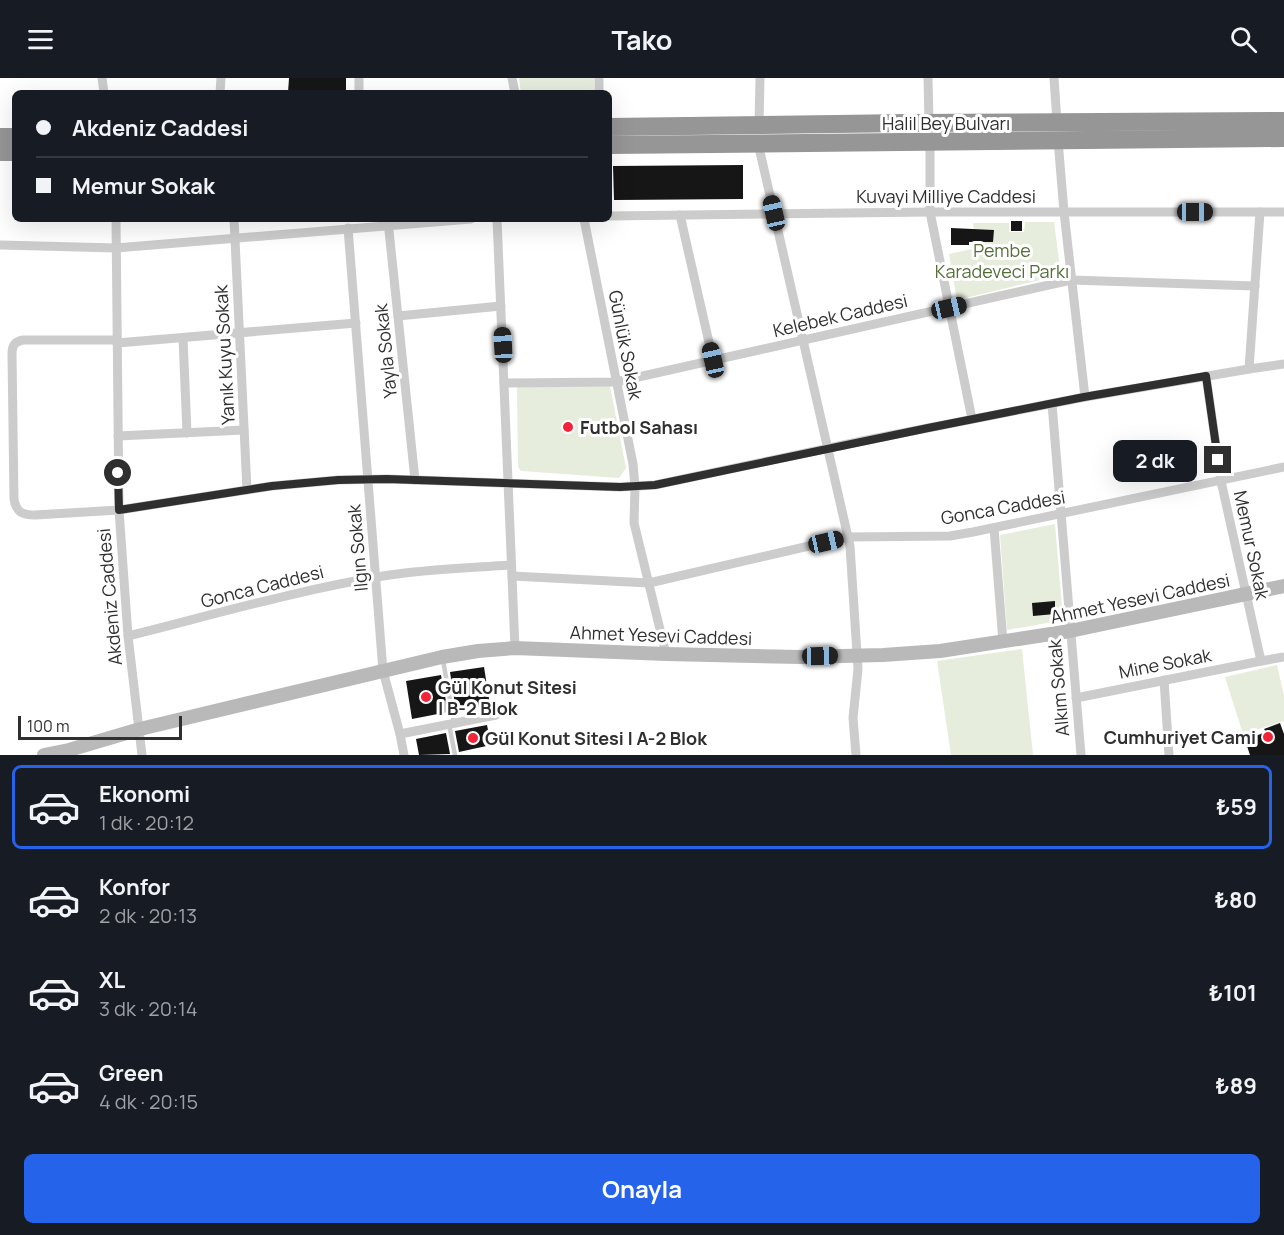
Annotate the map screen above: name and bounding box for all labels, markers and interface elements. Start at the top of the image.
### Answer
text: Tako [612,21,672,58]
icon: menu [24,23,57,56]
icon: search [1227,23,1260,56]
street label: Halil Bey Bulvarı [882,111,1010,135]
text: Akdeniz Caddesi [72,113,248,143]
text: Memur Sokak [72,171,215,201]
street label: Kuvayi Milliye Caddesi [856,184,1036,208]
car [761,193,787,233]
car [1177,203,1213,221]
park label: Pembe Karadeveci Parkı [935,238,1069,283]
street label: Yanık Kuyu Sokak [208,283,240,426]
street label: Günlük Sokak [604,288,649,403]
street label: Kelebek Caddesi [770,288,910,342]
car [929,295,969,321]
street label: Yayla Sokak [368,301,402,399]
car [493,327,513,363]
car [700,340,726,380]
place label: Futbol Sahası [580,415,698,439]
marker: Futbol Sahası [561,420,575,434]
callout: 2 dk [1113,439,1197,481]
route end [1204,446,1231,473]
text: 2 dk [1135,447,1175,474]
route start [104,459,131,486]
street label: Gonca Caddesi [939,484,1067,530]
street label: Memur Sokak [1229,488,1276,603]
street label: Ilgın Sokak [341,502,373,592]
street label: Akdeniz Caddesi [91,527,127,667]
car [806,529,846,555]
street label: Gonca Caddesi [198,559,326,613]
street label: Ahmet Yesevi Caddesi [1048,567,1232,629]
street label: Ahmet Yesevi Caddesi [569,620,753,650]
street label: Alkım Sokak [1042,637,1074,737]
street label: Mine Sokak [1117,642,1214,684]
car [802,647,838,665]
place label: Gül Konut Sitesi | B-2 Blok [438,675,577,720]
marker: Gül Konut Sitesi | B-2 Blok [419,690,433,704]
scale bar [18,713,182,740]
text: 100 m [27,715,70,737]
place label: Cumhuriyet Cami [1104,725,1256,749]
place label: Gül Konut Sitesi | A-2 Blok [485,726,708,750]
marker: Cumhuriyet Cami [1261,730,1275,744]
marker: Gül Konut Sitesi | A-2 Blok [466,731,480,745]
text: Ekonomi [99,779,190,809]
icon: car [27,780,81,834]
text: ₺59 [1216,792,1257,822]
text: 1 dk · 20:12 [99,809,194,836]
text: Konfor [99,872,170,902]
icon: car [27,873,81,927]
text: ₺80 [1215,885,1257,915]
text: 2 dk · 20:13 [99,902,197,929]
text: XL [99,965,125,995]
icon: car [27,966,81,1020]
text: ₺101 [1209,978,1257,1008]
text: 3 dk · 20:14 [99,995,198,1022]
text: Green [99,1058,164,1088]
icon: car [27,1059,81,1113]
text: ₺89 [1215,1071,1257,1101]
text: 4 dk · 20:15 [99,1088,198,1115]
button: Onayla [24,1154,1260,1223]

